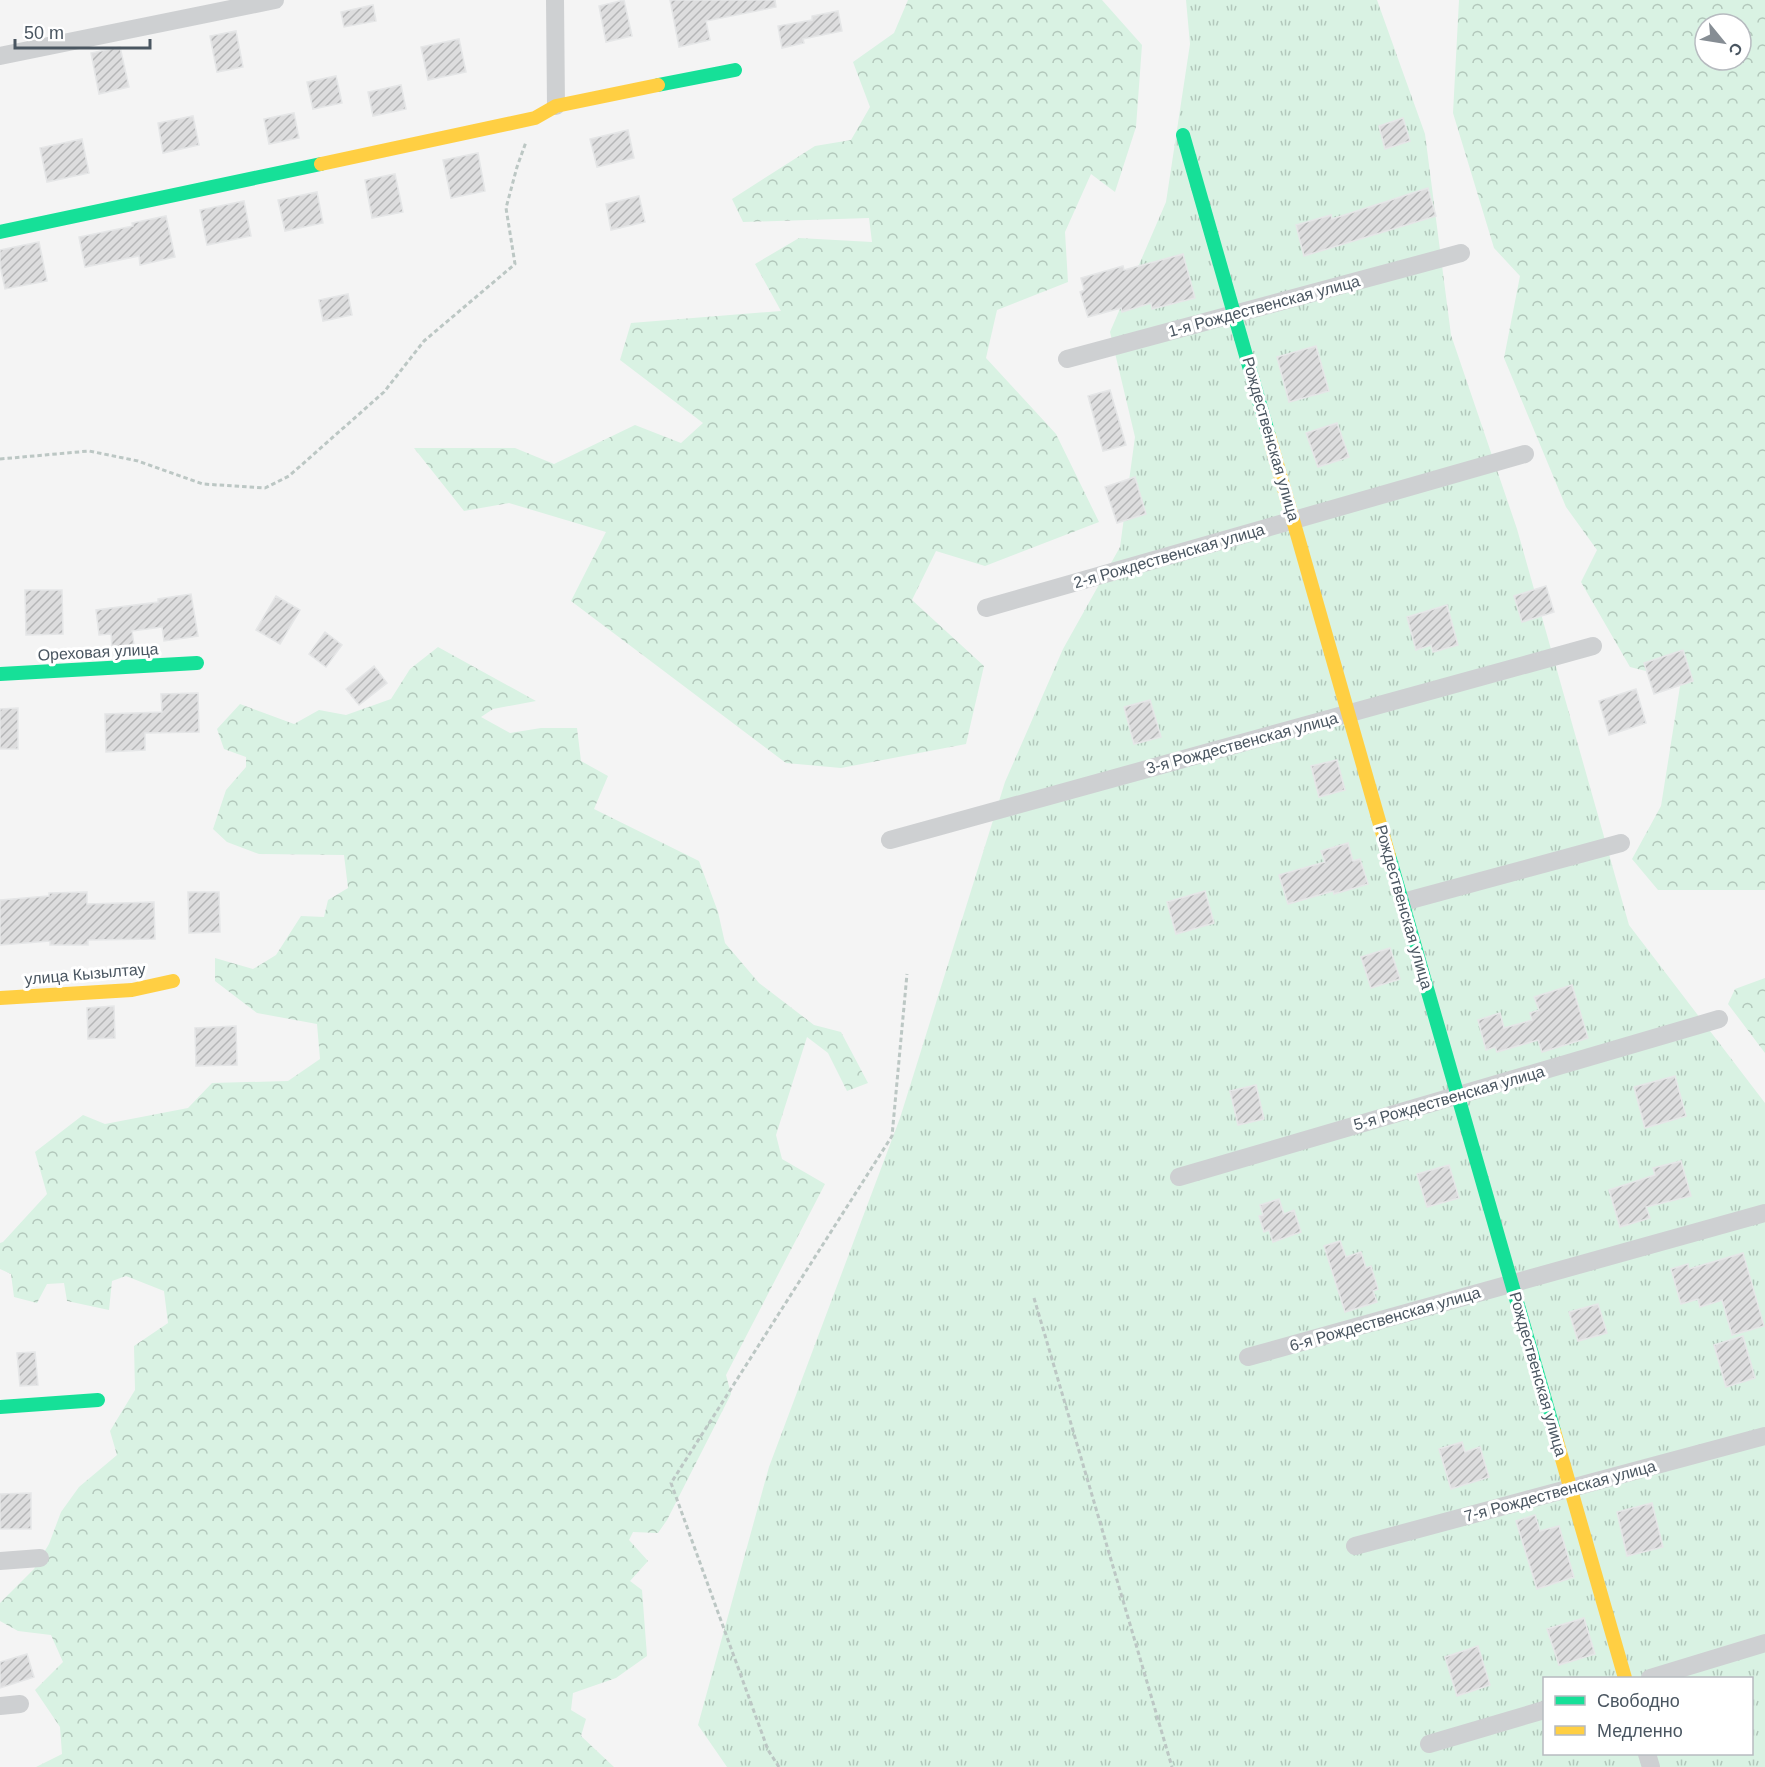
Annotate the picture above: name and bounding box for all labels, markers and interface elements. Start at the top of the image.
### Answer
scale bar [15,12,150,50]
north arrow [1693,12,1753,72]
text: 50 m [24,23,64,43]
text: С [1725,40,1746,59]
street label: 1-я Рождественская улица [1166,272,1362,340]
street label: Рождественская улица [1239,355,1303,523]
street label: 2-я Рождественская улица [1072,521,1266,591]
street label: Ореховая улица [37,640,159,664]
street label: 3-я Рождественская улица [1144,709,1340,777]
street label: Рождественская улица [1372,823,1436,991]
street label: улица Кызылтау [24,960,146,988]
street label: 5-я Рождественская улица [1352,1063,1546,1133]
street label: 6-я Рождественская улица [1288,1284,1482,1354]
street label: Рождественская улица [1506,1290,1570,1458]
street label: 7-я Рождественская улица [1462,1457,1658,1525]
legend [1543,1677,1753,1755]
text: Свободно [1597,1691,1680,1711]
text: Медленно [1597,1721,1683,1741]

